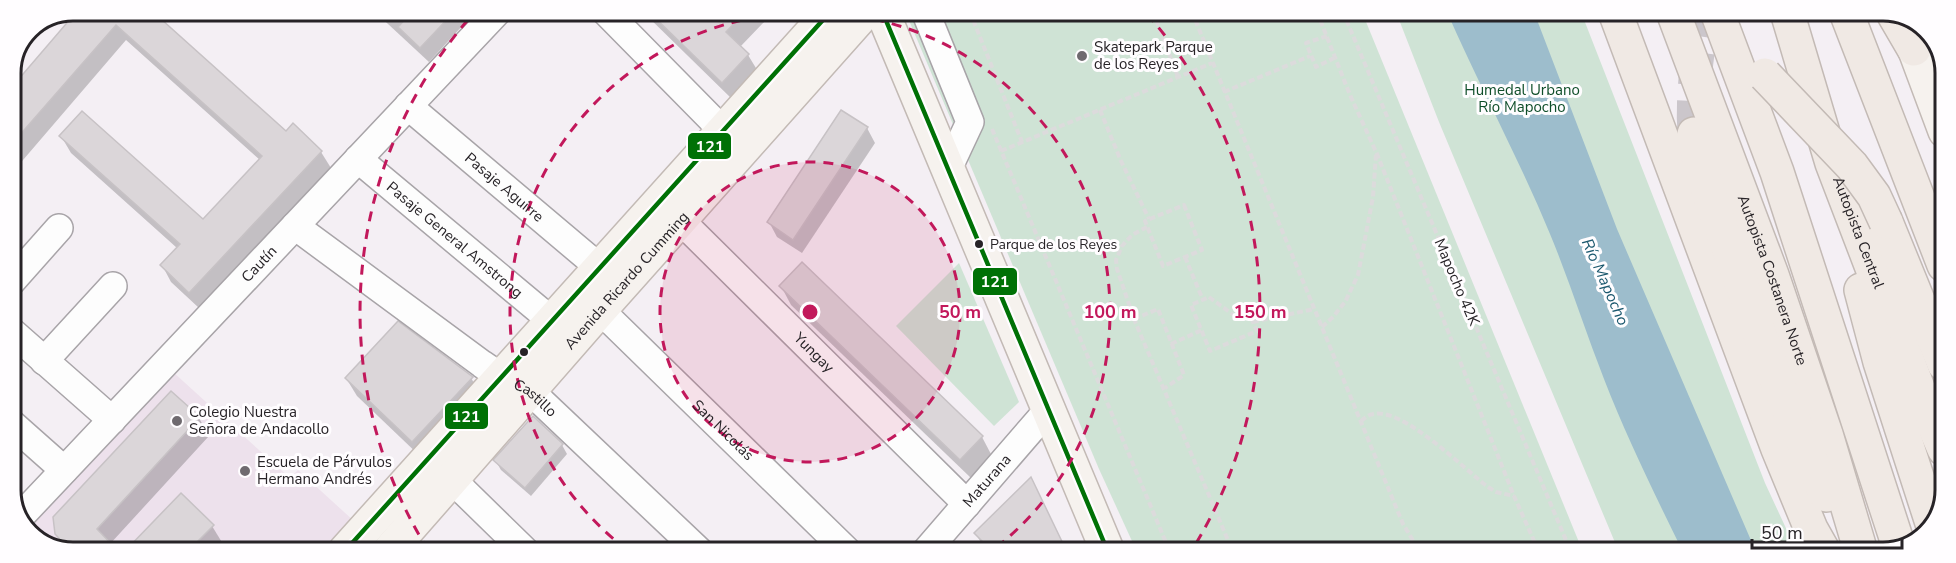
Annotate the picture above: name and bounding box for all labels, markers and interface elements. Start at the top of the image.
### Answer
place label: Skatepark Parque de los Reyes [1094,37,1213,74]
marker: Skatepark Parque de los Reyes [1075,49,1089,63]
park label: Humedal Urbano Río Mapocho [1464,80,1580,117]
line badge: 121 [687,132,732,160]
text: 121 [696,136,724,158]
street label: Pasaje Aguirre [460,148,548,226]
street label: Autopista Central [1828,174,1889,292]
street label: Pasaje General Amstrong [382,177,527,302]
street label: Autopista Costanera Norte [1733,192,1812,368]
street label: Avenida Ricardo Cumming [560,207,693,354]
place label: Parque de los Reyes [990,235,1117,254]
street label: Mapocho 42K [1430,235,1485,329]
water label: Río Mapocho [1576,235,1634,329]
marker: Parque de los Reyes [973,238,985,250]
street label: Cautín [237,241,281,287]
line badge: 121 [972,267,1018,296]
text: 121 [981,271,1009,293]
text: 50 m [939,300,981,324]
text: 100 m [1083,300,1137,324]
text: 150 m [1233,300,1287,324]
centre of rings [800,302,820,322]
street label: Yungay [789,328,839,377]
unlabelled marker [518,346,530,358]
street label: Castillo [511,374,561,421]
street label: San Nicolás [688,395,758,465]
place label: Colegio Nuestra Señora de Andacollo [189,402,329,439]
line badge: 121 [444,402,489,430]
text: 121 [452,406,480,428]
marker: Colegio Nuestra Señora de Andacollo [170,414,184,428]
street label: Maturana [958,450,1015,511]
place label: Escuela de Párvulos Hermano Andrés [257,452,392,489]
marker: Escuela de Párvulos Hermano Andrés [238,464,252,478]
scale bar [1752,512,1902,550]
text: 50 m [1761,521,1803,545]

